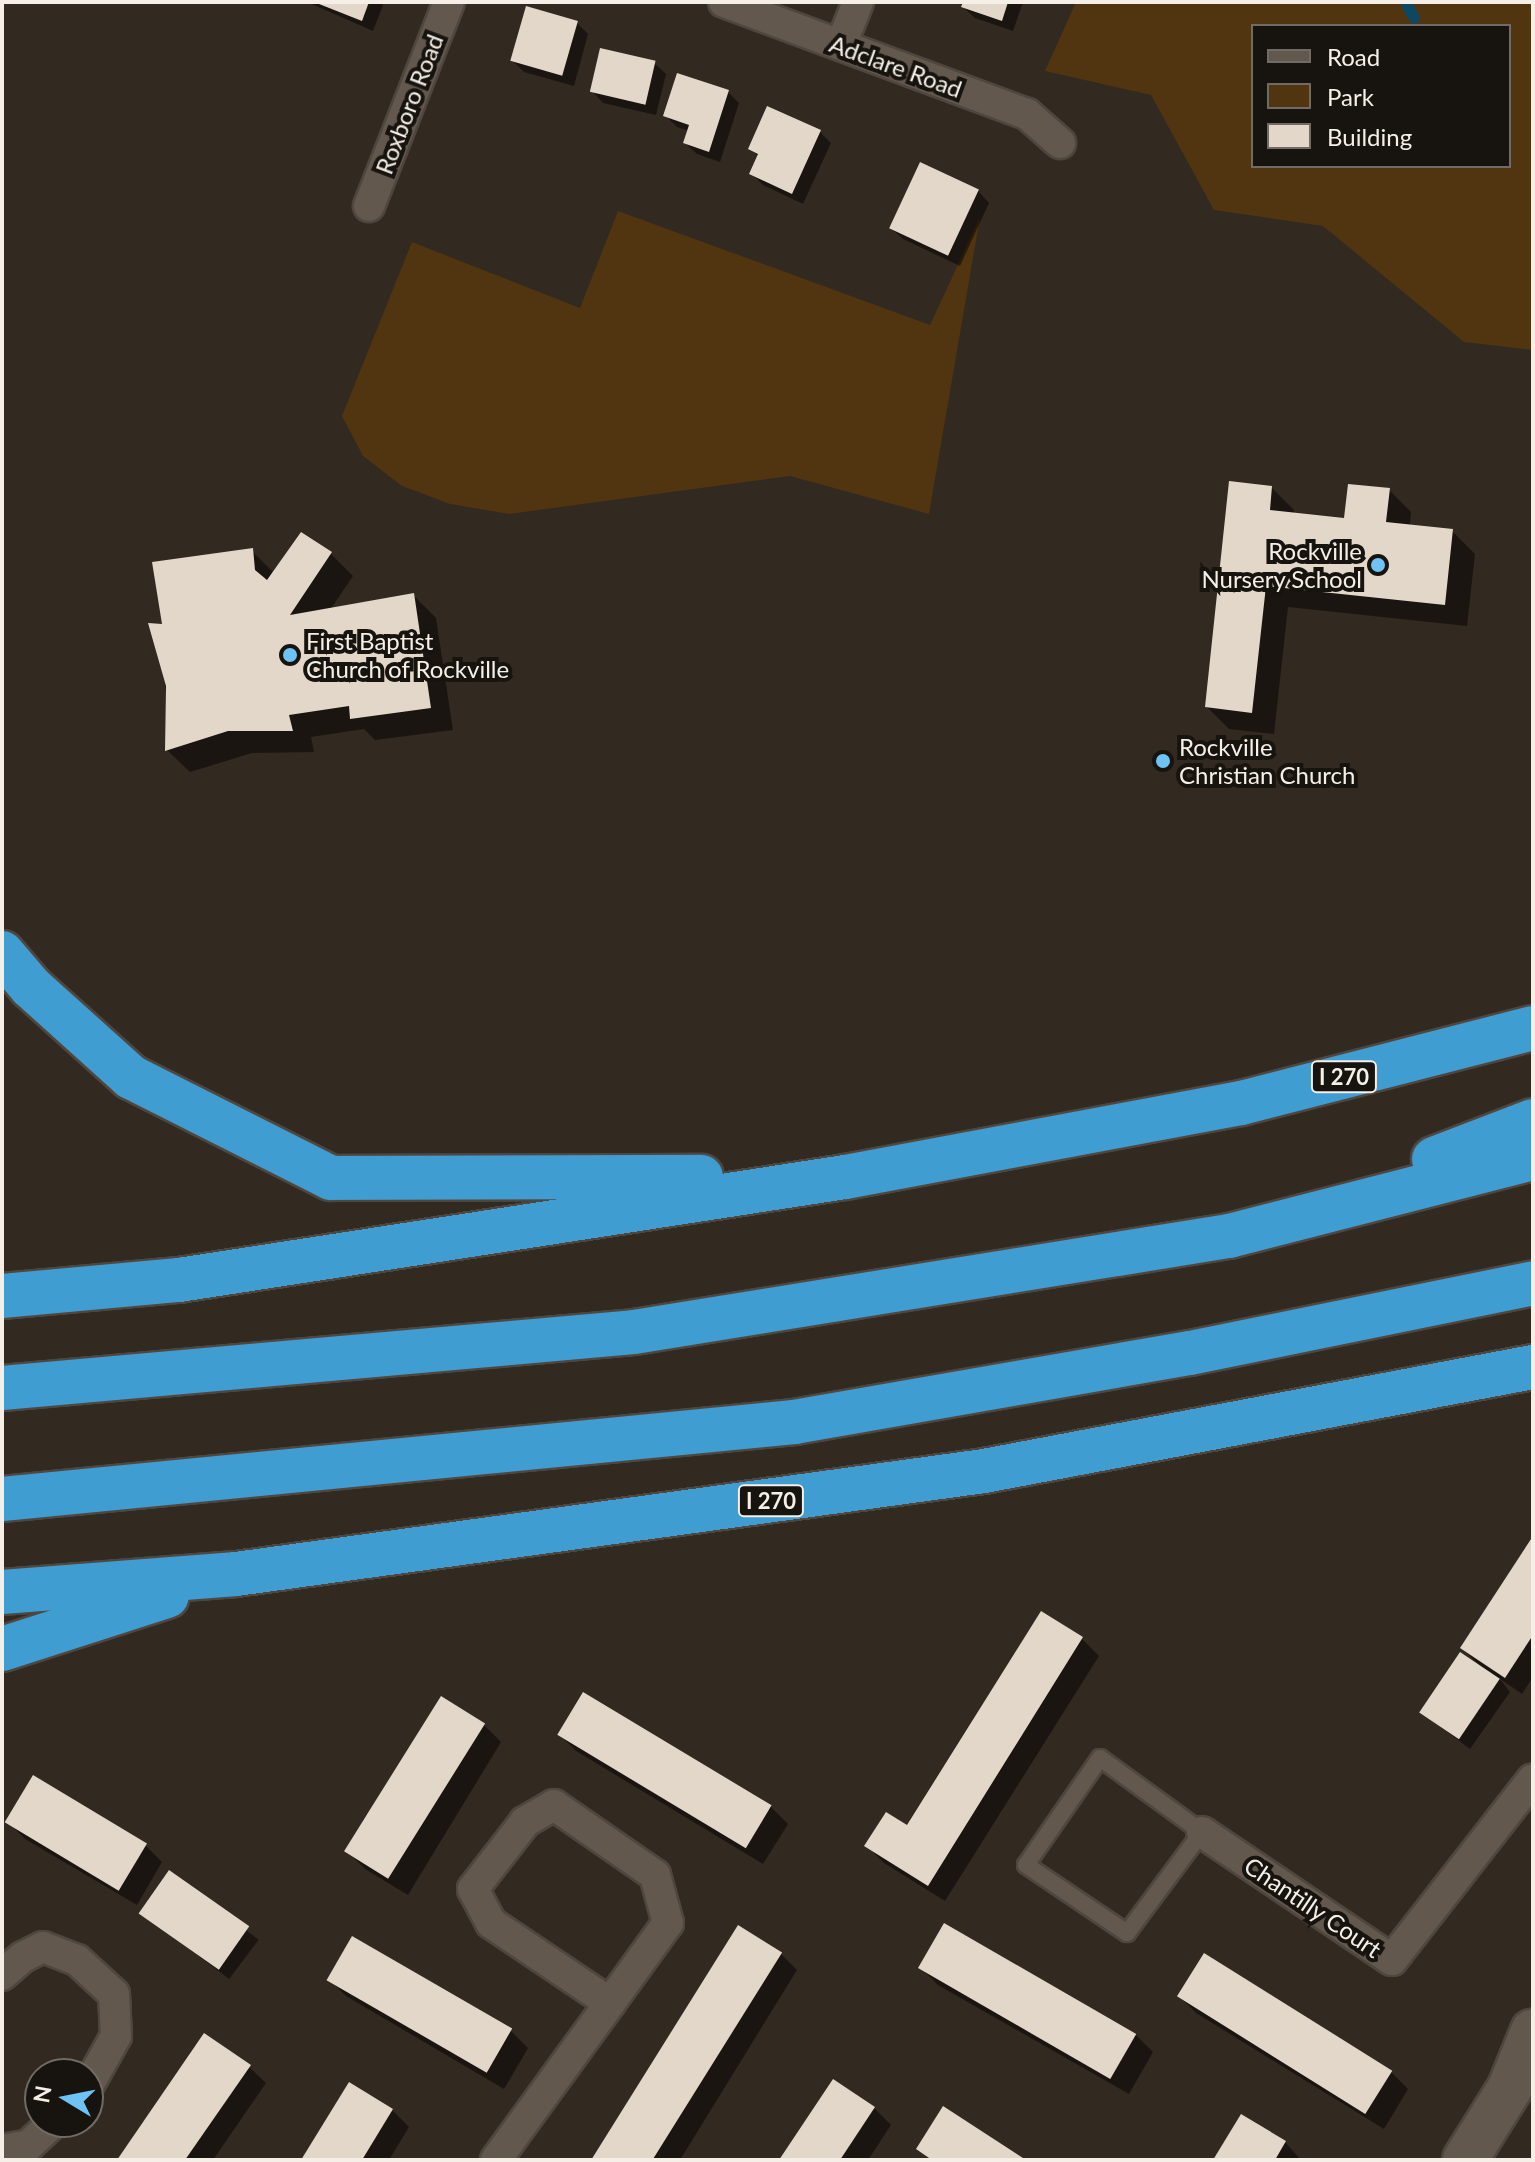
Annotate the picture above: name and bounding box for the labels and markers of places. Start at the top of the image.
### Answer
place label: Rockville Nursery School [1201,537,1362,593]
marker: Rockville Nursery School [1369,556,1387,574]
place label: First Baptist Church of Rockville [306,627,510,683]
marker: First Baptist Church of Rockville [281,646,299,664]
place label: Rockville Christian Church [1179,733,1355,789]
marker: Rockville Christian Church [1154,752,1172,770]

